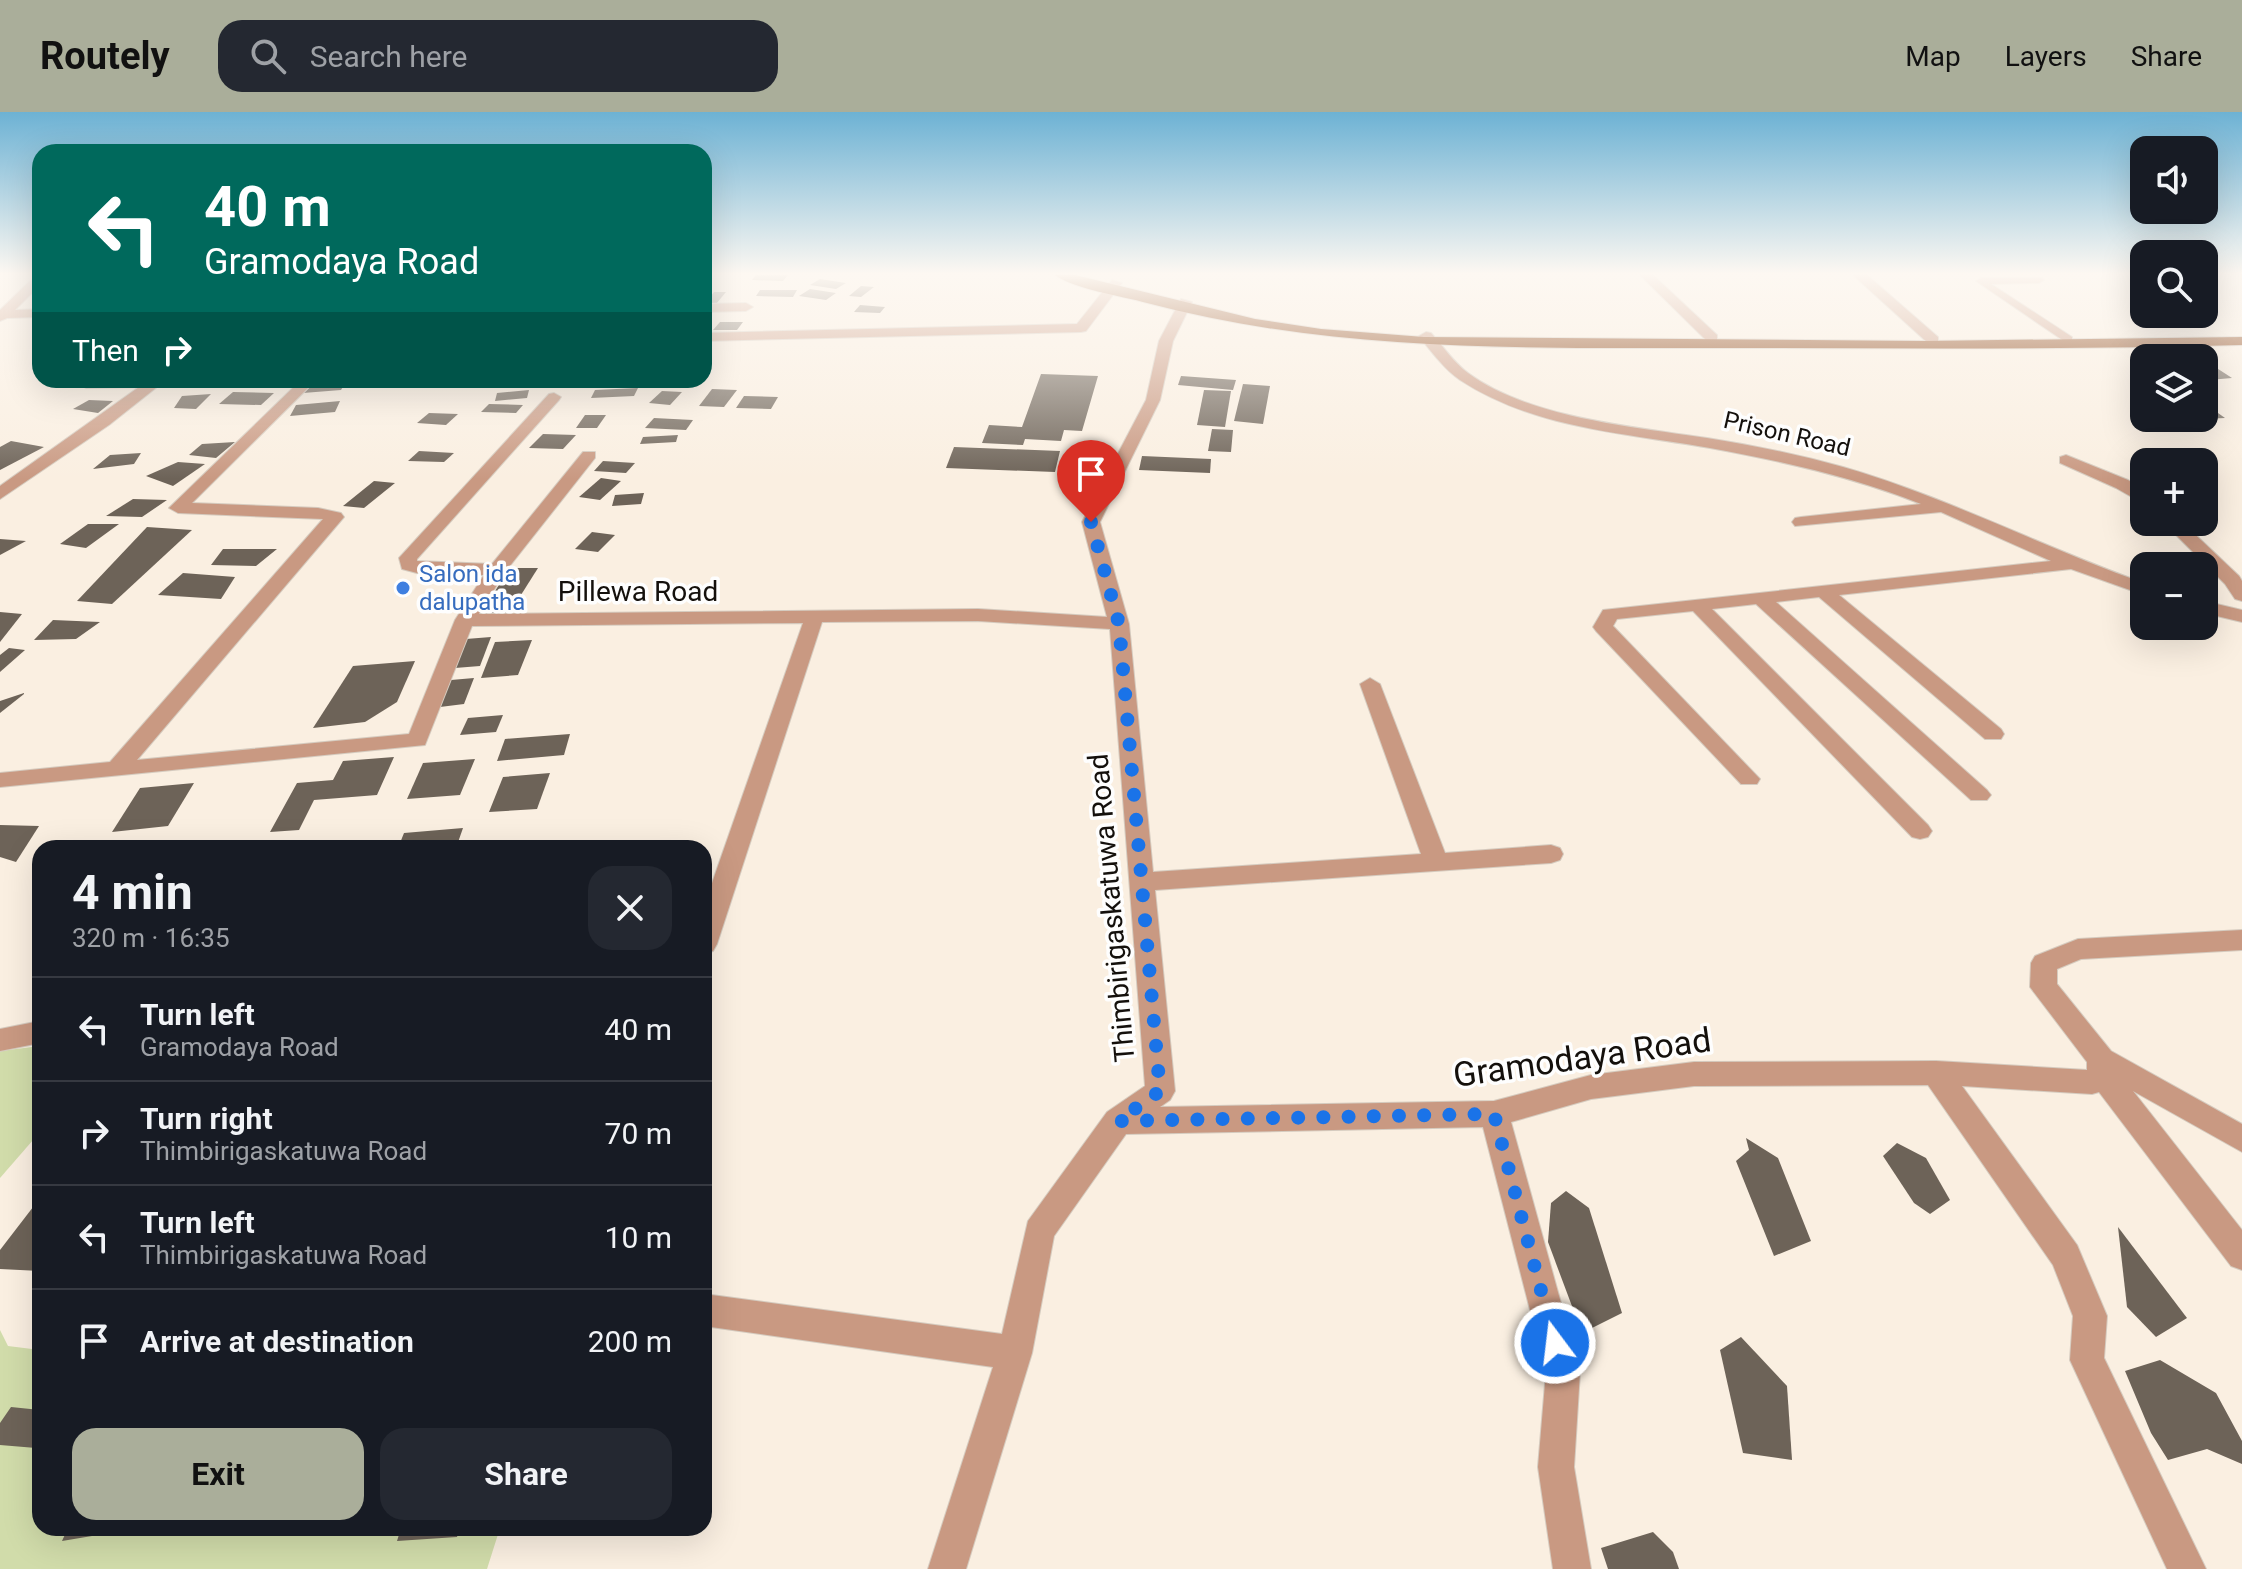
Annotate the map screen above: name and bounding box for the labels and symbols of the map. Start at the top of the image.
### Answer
street label: Prison Road [1721,406,1853,462]
pin [1057,440,1125,522]
place label: Salon ida dalupatha [419,560,525,616]
street label: Pillewa Road [558,575,718,608]
marker: Salon ida dalupatha [394,579,412,597]
street label: Thimbirigaskatuwa Road [1082,753,1141,1063]
street label: Gramodaya Road [1451,1019,1713,1095]
position arrow [1513,1301,1597,1385]

